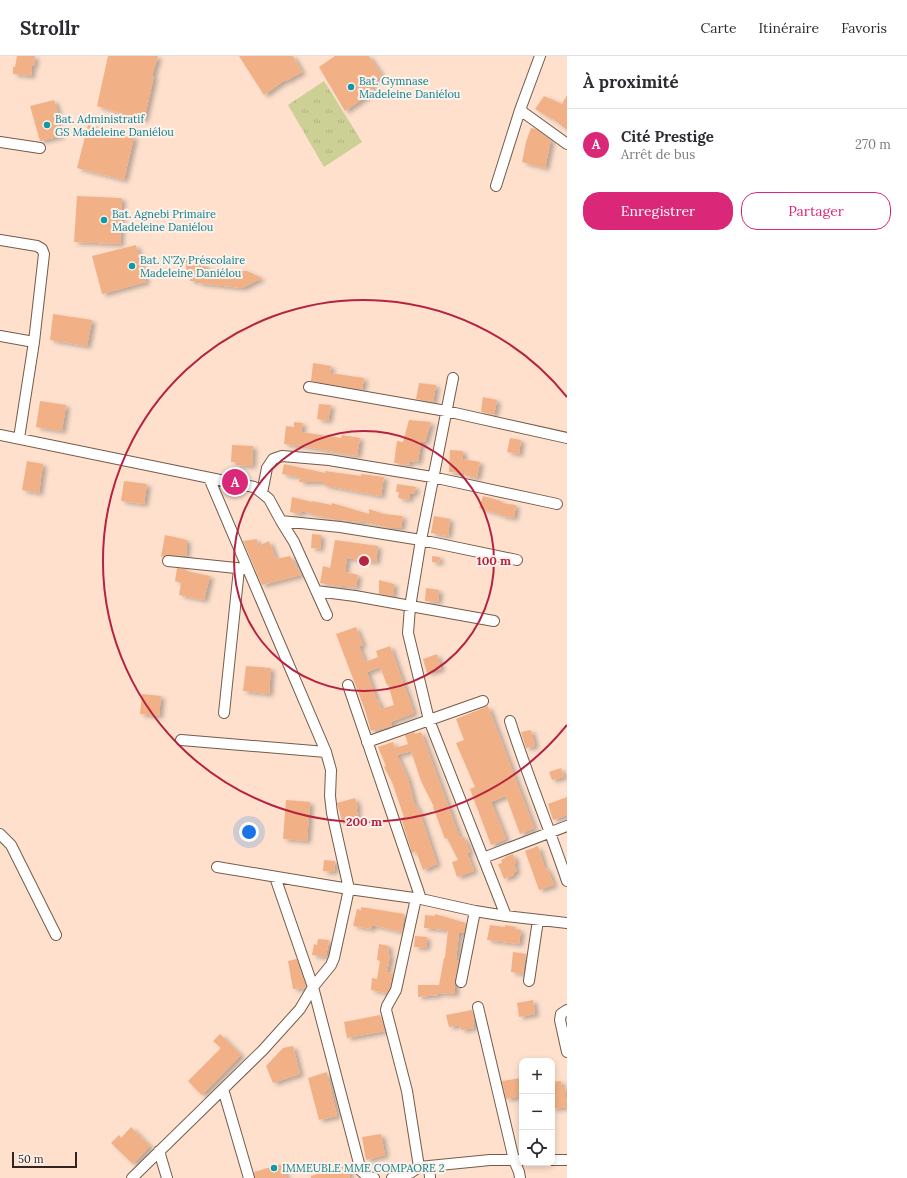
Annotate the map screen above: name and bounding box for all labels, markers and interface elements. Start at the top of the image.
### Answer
text: Strollr [20,16,80,40]
text: Carte [700,19,737,37]
text: Itinéraire [759,19,819,37]
text: Favoris [841,19,887,37]
text: À proximité [583,71,679,93]
place label: Bat. Gymnase Madeleine Daniélou [359,74,461,101]
marker: Bat. Gymnase Madeleine Daniélou [346,82,356,92]
place label: Bat. Administratif GS Madeleine Daniélou [55,112,174,139]
marker: Bat. Administratif GS Madeleine Daniélou [42,120,52,130]
text: Cité Prestige [621,127,714,146]
text: A [592,136,600,153]
text: 270 m [855,136,891,153]
text: Arrêt de bus [621,146,695,163]
button: Enregistrer [583,192,733,230]
button: Partager [741,192,891,230]
place label: Bat. Agnebi Primaire Madeleine Daniélou [112,207,216,234]
marker: Bat. Agnebi Primaire Madeleine Daniélou [99,215,109,225]
place label: Bat. N'Zy Préscolaire Madeleine Daniélou [140,253,245,280]
marker: Bat. N'Zy Préscolaire Madeleine Daniélou [127,261,137,271]
pin: A [222,467,248,497]
text: 100 m [477,553,511,568]
centre of rings [357,554,371,568]
text: 200 m [346,814,382,829]
your location [239,822,259,842]
map controls [519,1058,555,1166]
button: + [519,1058,555,1094]
button: − [519,1094,555,1130]
button: locate [519,1130,555,1166]
scale bar [12,1150,77,1169]
text: 50 m [18,1152,44,1166]
place label: IMMEUBLE MME COMPAORE 2 [282,1161,445,1175]
marker: IMMEUBLE MME COMPAORE 2 [269,1163,279,1173]

